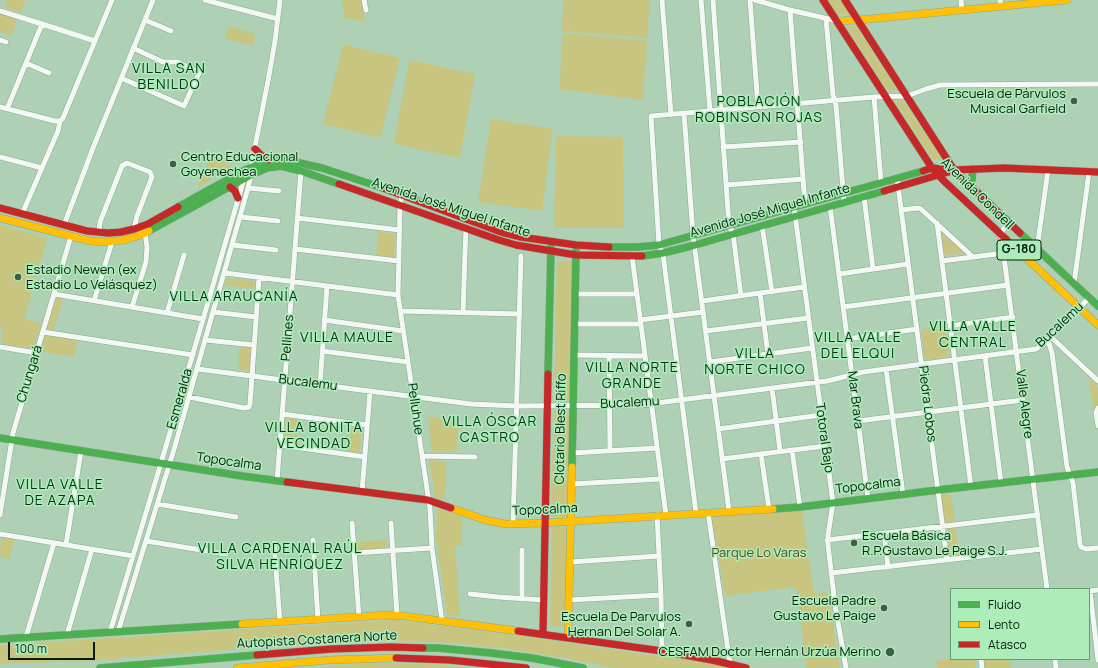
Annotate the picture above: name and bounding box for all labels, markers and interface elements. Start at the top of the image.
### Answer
district label: VILLA SAN BENILDO [132,61,206,94]
place label: Escuela de Párvulos Musical Garfield [947,86,1066,117]
district label: POBLACIÓN ROBINSON ROJAS [695,94,823,126]
marker: Escuela de Párvulos Musical Garfield [1069,96,1079,106]
place label: Centro Educacional Goyenechea [181,149,298,180]
street label: Avenida Condell [937,155,1017,233]
marker: Centro Educacional Goyenechea [168,159,178,169]
street label: Avenida José Miguel Infante [370,175,532,241]
street label: Avenida José Miguel Infante [688,181,852,241]
road number: G-180 [997,240,1041,260]
place label: Estadio Newen (ex Estadio Lo Velásquez) [26,262,158,293]
marker: Estadio Newen (ex Estadio Lo Velásquez) [13,272,23,282]
district label: VILLA ARAUCANÍA [169,289,299,305]
street label: Bucalemu [1033,299,1087,351]
street label: Pellines [279,314,297,362]
district label: VILLA VALLE CENTRAL [929,319,1017,352]
district label: VILLA MAULE [300,330,394,346]
district label: VILLA VALLE DEL ELQUI [814,330,902,362]
street label: Chungará [14,343,46,405]
district label: VILLA NORTE CHICO [704,346,806,378]
district label: VILLA NORTE GRANDE [585,360,679,392]
street label: Piedra Lobos [915,365,939,443]
street label: Esmeralda [164,367,196,431]
street label: Valle Alegre [1012,369,1036,439]
street label: Mar Brava [844,370,866,430]
street label: Bucalemu [278,372,338,394]
street label: Clotario Blest Riffo [552,373,570,485]
street label: Pelluhue [404,382,426,436]
street label: Bucalemu [600,394,660,412]
street label: Totoral Bajo [811,402,837,474]
district label: VILLA ÓSCAR CASTRO [443,414,537,446]
district label: VILLA BONITA VECINDAD [265,420,363,452]
street label: Topocalma [196,450,262,474]
street label: Topocalma [835,474,901,498]
district label: VILLA VALLE DE AZAPA [16,477,104,510]
street label: Topocalma [512,500,578,520]
place label: Escuela Básica R.P.Gustavo Le Paige S.J. [862,528,1007,559]
marker: Escuela Básica R.P.Gustavo Le Paige S.J. [849,538,859,548]
district label: VILLA CARDENAL RAÚL SILVA HENRÍQUEZ [198,541,362,574]
park label: Parque Lo Varas [712,545,806,561]
legend [950,588,1090,660]
place label: Escuela Padre Gustavo Le Paige [774,593,876,624]
text: Fluido [988,596,1021,613]
marker: Escuela Padre Gustavo Le Paige [879,603,889,613]
place label: Escuela De Parvulos Hernan Del Solar A. [561,609,681,640]
text: Lento [988,616,1020,633]
marker: Escuela De Parvulos Hernan Del Solar A. [684,619,694,629]
street label: Autopista Costanera Norte [236,628,398,652]
scale bar [10,634,97,660]
text: Atasco [988,636,1027,653]
text: 100 m [15,640,47,657]
place label: CESFAM Doctor Hernán Urzúa Merino [659,644,881,660]
marker: CESFAM Doctor Hernán Urzúa Merino [884,646,896,658]

